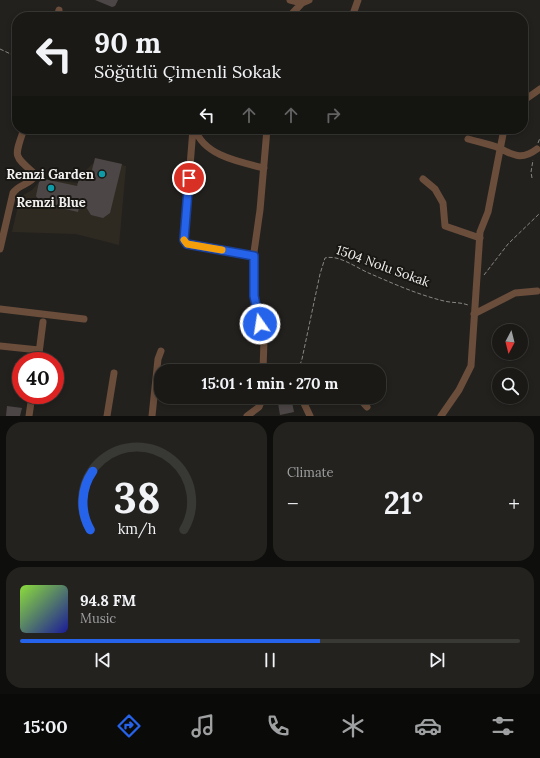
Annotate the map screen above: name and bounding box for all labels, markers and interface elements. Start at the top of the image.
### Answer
text: 90 m [94,25,161,61]
icon: left [28,28,80,80]
text: Söğütlü Çimenli Sokak [94,60,281,83]
icon: left [196,104,218,126]
icon: ahead [238,104,260,126]
icon: ahead [280,104,302,126]
icon: right [322,104,344,126]
pin [172,161,206,195]
place label: Remzi Garden [6,166,95,183]
icon: arrive [178,167,200,189]
marker: Remzi Garden [97,169,107,179]
marker: Remzi Blue [46,183,56,193]
place label: Remzi Blue [16,194,86,211]
street label: 1504 Nolu Sokak [334,241,432,291]
position arrow [239,303,281,345]
north arrow [492,324,528,360]
map controls [492,324,528,404]
speed limit sign: 40 [12,352,64,404]
button: search [492,368,528,404]
text: 15:01 · 1 min · 270 m [202,374,338,393]
text: Climate [287,464,334,481]
text: 38 [113,470,160,523]
text: 21° [384,484,423,522]
text: − [287,489,299,517]
text: + [508,489,520,517]
text: km/h [117,519,156,538]
text: 94.8 FM [80,591,136,610]
text: Music [80,610,116,627]
icon: previous [92,649,114,671]
icon: pause [259,649,281,671]
icon: next [426,649,448,671]
icon: directions [115,712,143,740]
icon: music [189,712,217,740]
icon: phone [264,712,292,740]
icon: climate [339,712,367,740]
icon: car [414,712,442,740]
icon: filters [489,712,517,740]
text: 15:00 [23,715,68,738]

